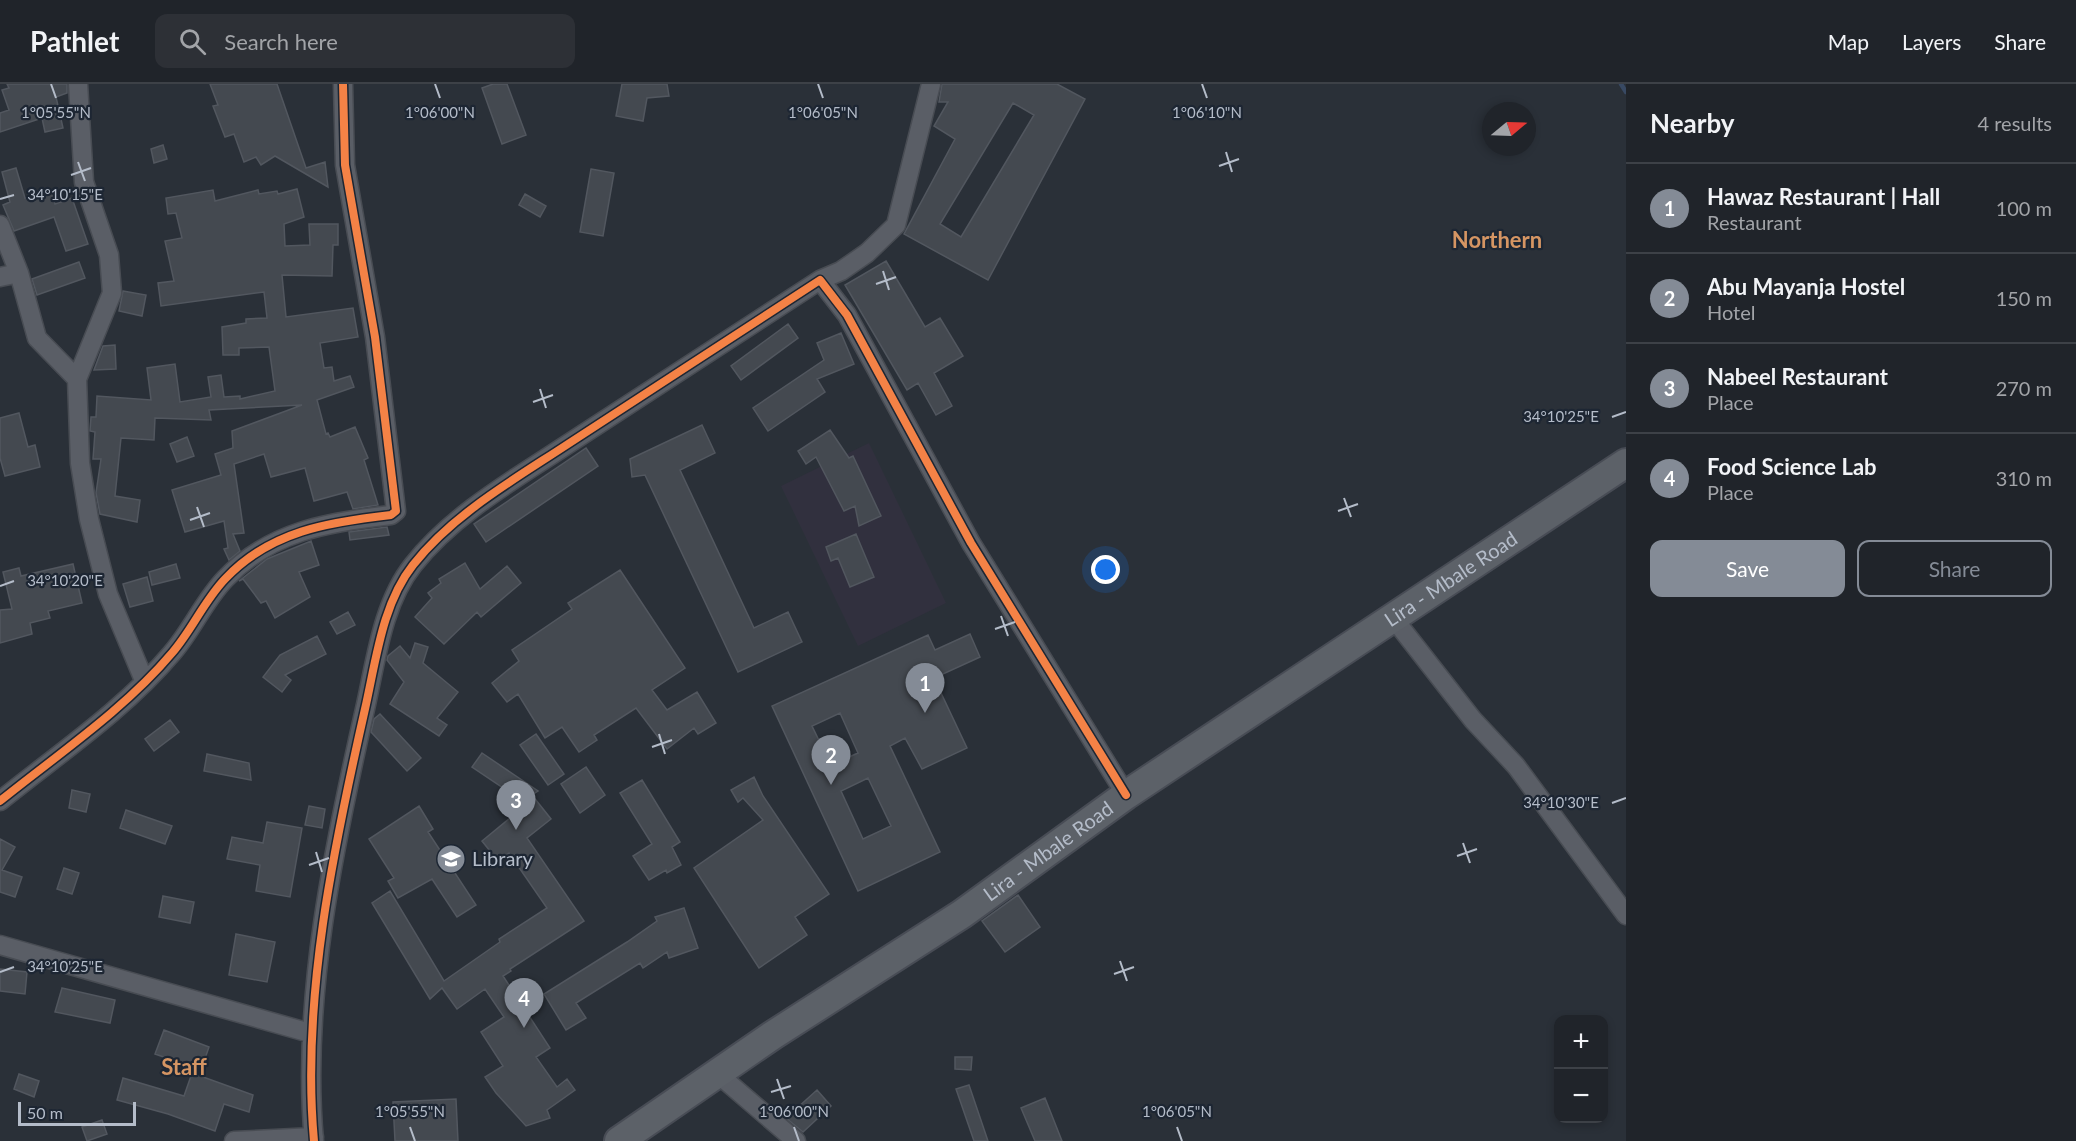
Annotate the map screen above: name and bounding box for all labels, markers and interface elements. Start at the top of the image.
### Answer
search box [155,14,575,68]
text: Pathlet [30,24,119,58]
icon: search [176,25,209,58]
text: Search here [224,28,338,55]
text: Map [1828,29,1869,54]
text: Layers [1902,29,1961,54]
text: Share [1994,29,2046,54]
north arrow [1482,102,1536,156]
text: 1°05'55"N [21,103,91,121]
text: 1°06'00"N [405,103,475,121]
text: 1°06'05"N [788,103,858,121]
text: 1°06'10"N [1172,103,1242,121]
text: Nearby [1650,107,1735,139]
text: 4 results [1977,111,2052,135]
text: Hawaz Restaurant | Hall [1707,183,1940,210]
text: 34°10'15"E [27,185,103,203]
text: 1 [1664,196,1675,220]
text: 100 m [1996,196,2052,220]
text: Restaurant [1707,210,1802,234]
district label: Northern [1452,226,1542,253]
text: Abu Mayanja Hostel [1707,273,1905,300]
text: 2 [1664,286,1675,310]
text: 150 m [1996,286,2052,310]
text: Hotel [1707,300,1756,324]
text: Nabeel Restaurant [1707,363,1888,390]
text: 3 [1664,376,1675,400]
text: 270 m [1996,376,2052,400]
text: Place [1707,390,1754,414]
text: 34°10'25"E [1523,407,1599,425]
text: Food Science Lab [1707,453,1877,480]
text: 4 [1664,466,1675,490]
text: 310 m [1996,466,2052,490]
text: Place [1707,480,1754,504]
street label: Lira - Mbale Road [1379,526,1521,631]
button: Save [1650,540,1845,597]
button: Share [1857,540,2052,597]
your location [1091,555,1120,584]
text: 34°10'20"E [27,571,103,589]
pin: 1 [906,664,944,713]
pin: 2 [812,736,850,785]
pin: 3 [496,780,536,830]
text: 34°10'30"E [1523,793,1599,811]
street label: Lira - Mbale Road [978,796,1117,906]
school or university icon: Library [435,843,467,875]
place label: Library [472,846,534,870]
text: 34°10'25"E [27,957,103,975]
pin: 4 [504,978,544,1028]
map controls [1554,1015,1608,1123]
button: + [1554,1015,1608,1069]
district label: Staff [161,1053,207,1080]
button: − [1554,1069,1608,1123]
scale bar [18,1099,136,1126]
text: 1°05'55"N [375,1102,445,1120]
text: 1°06'00"N [759,1102,829,1120]
text: 1°06'05"N [1142,1102,1212,1120]
text: 50 m [27,1103,63,1122]

